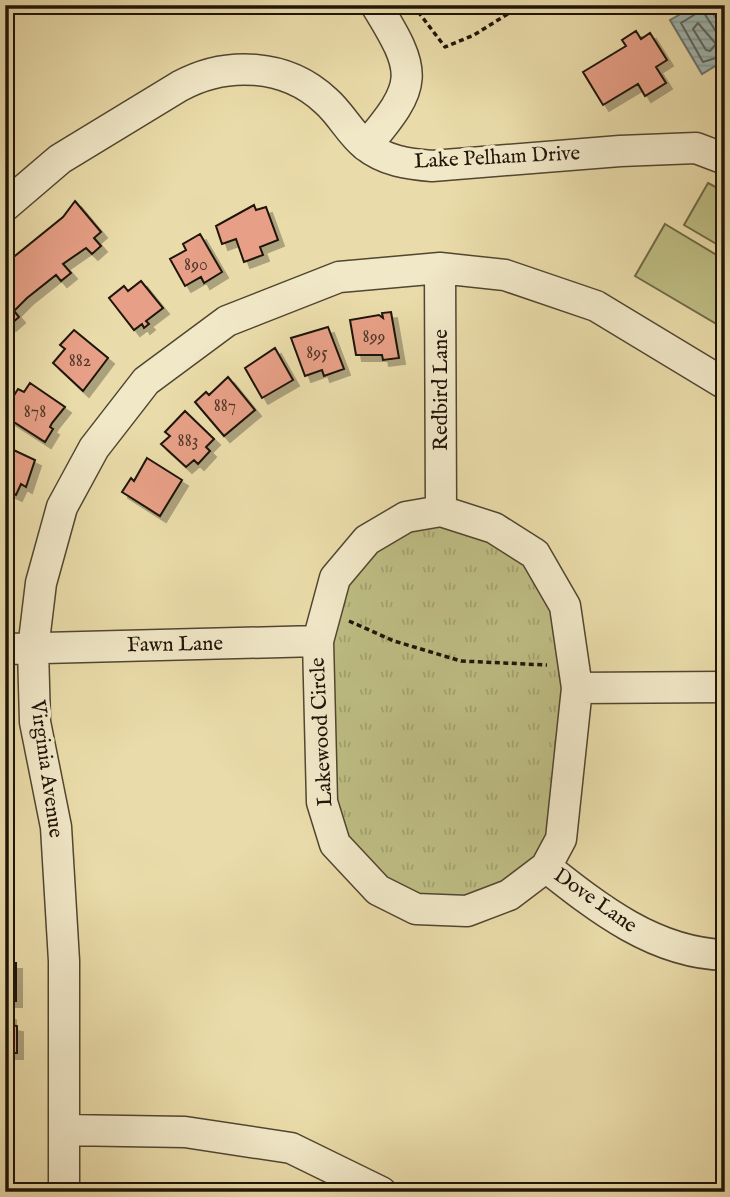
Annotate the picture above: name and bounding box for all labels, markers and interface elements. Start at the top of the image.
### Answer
street label: Lake Pelham Drive [413,140,581,176]
house number: 890 [184,254,208,277]
house number: 899 [363,326,385,349]
street label: Redbird Lane [428,329,455,451]
house number: 895 [306,342,328,365]
house number: 882 [69,350,91,373]
house number: 887 [214,395,236,418]
house number: 878 [24,401,46,424]
house number: 883 [178,430,198,453]
street label: Fawn Lane [127,631,224,659]
street label: Lakewood Circle [305,656,339,807]
street label: Virginia Avenue [23,697,69,840]
street label: Dove Lane [548,862,642,940]

